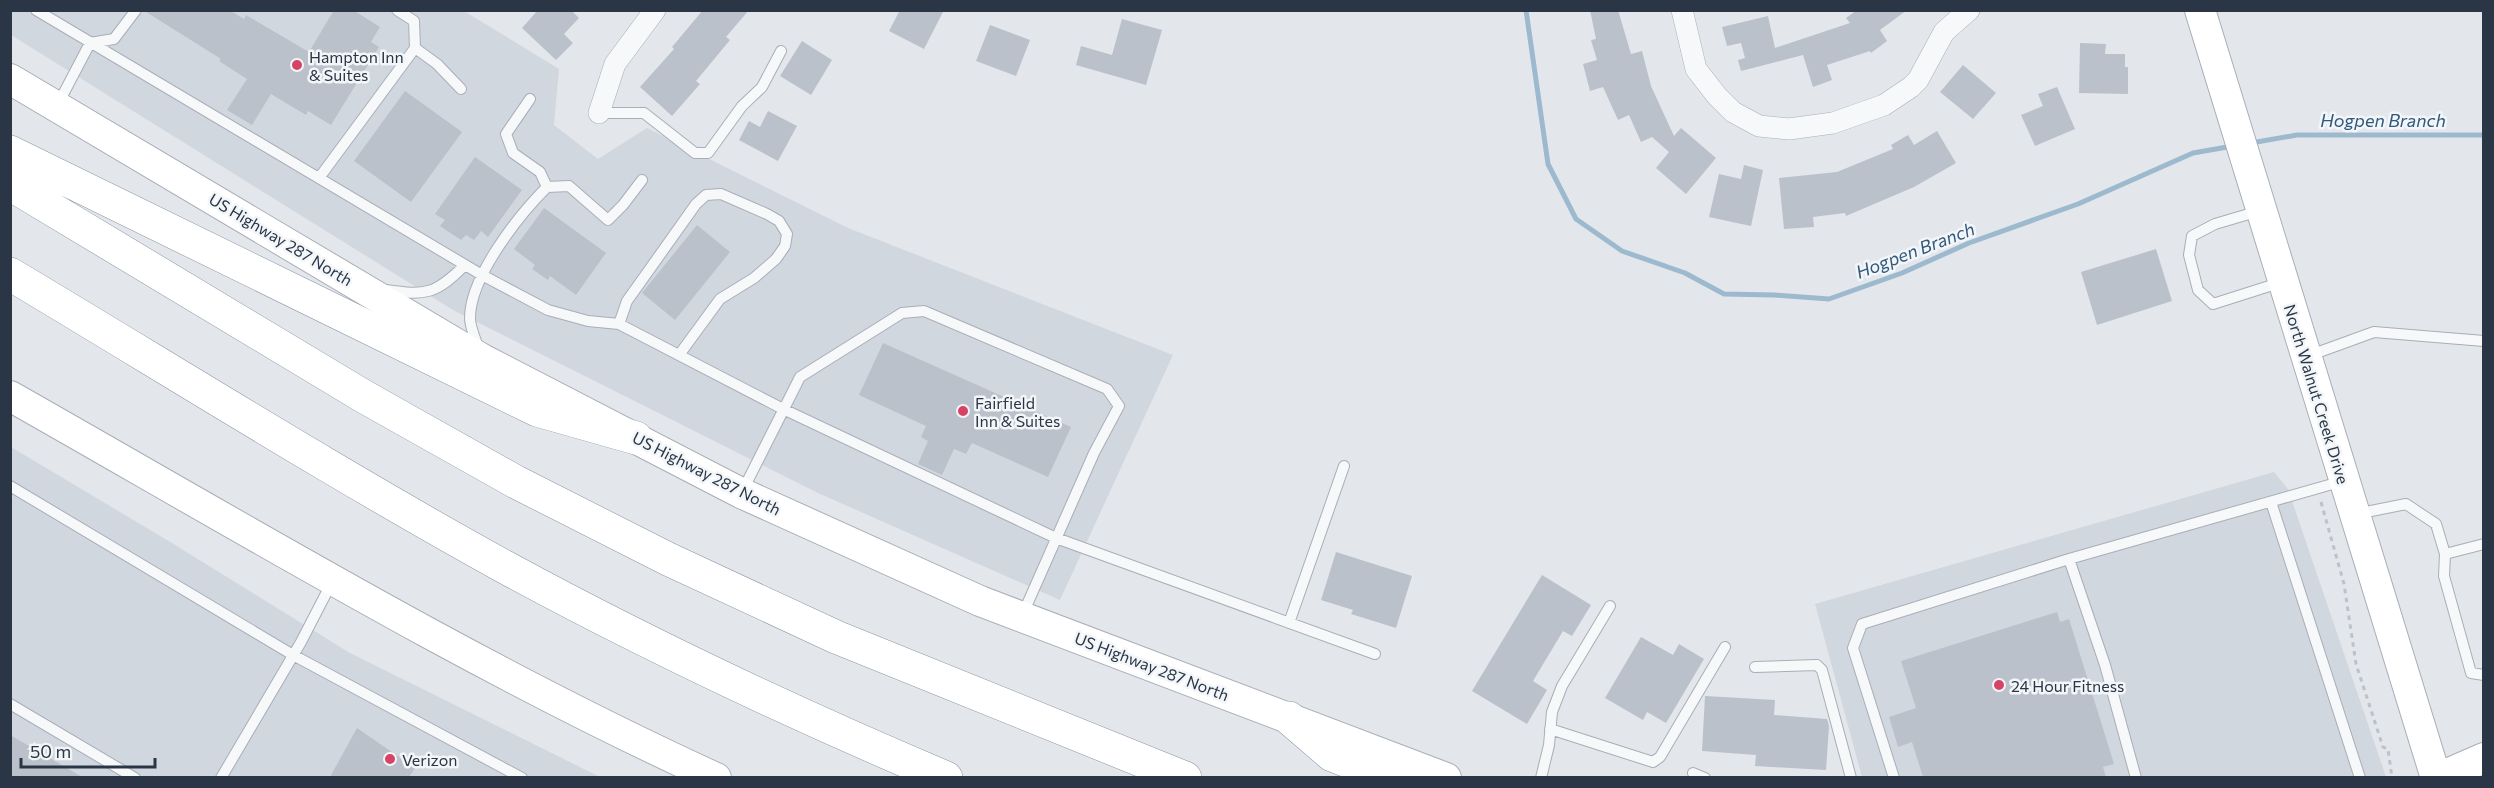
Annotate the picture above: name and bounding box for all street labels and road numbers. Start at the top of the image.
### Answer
street label: US Highway 287 North [206,189,356,289]
street label: North Walnut Creek Drive [2281,302,2353,486]
street label: US Highway 287 North [630,427,784,519]
street label: US Highway 287 North [1072,628,1232,704]

